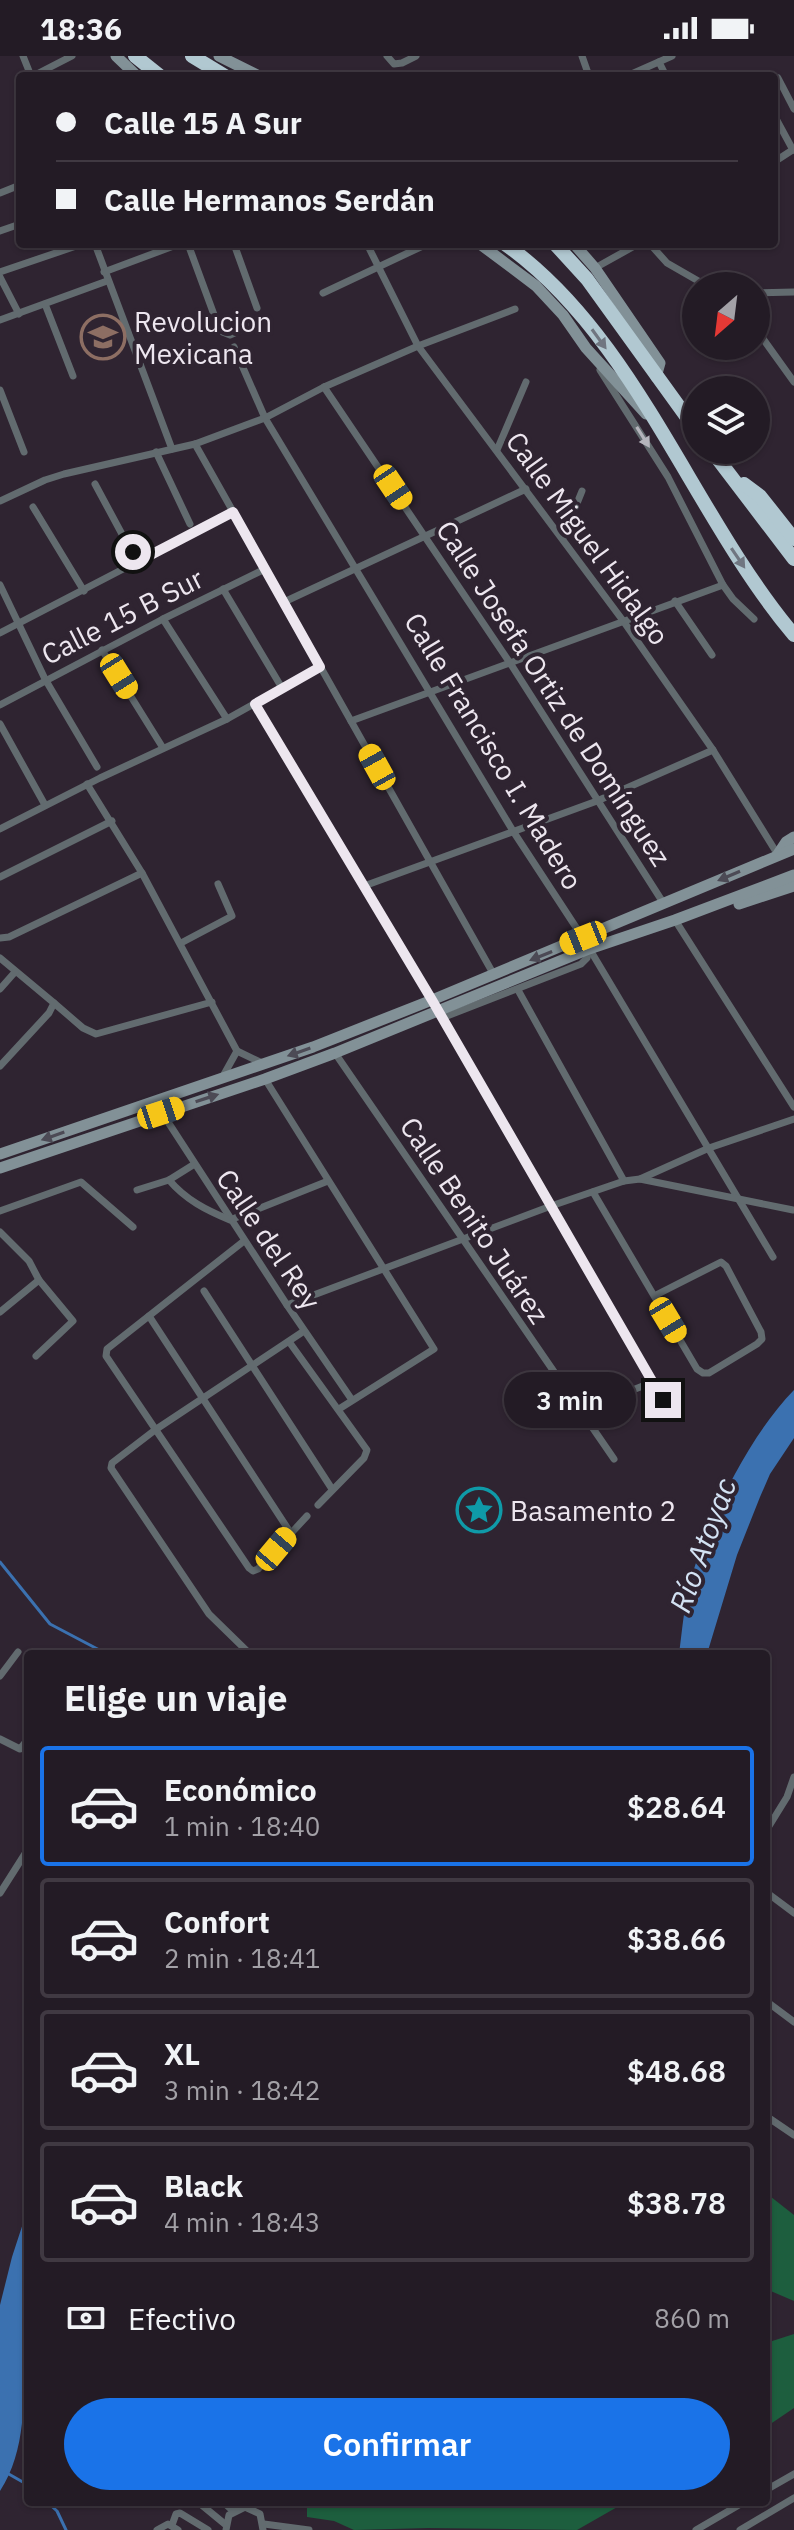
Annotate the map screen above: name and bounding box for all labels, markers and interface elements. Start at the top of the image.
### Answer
text: 18:36 [40,9,122,48]
text: Calle 15 A Sur [104,103,302,142]
text: Calle Hermanos Serdán [104,180,435,219]
north arrow [682,272,770,360]
map controls [682,272,770,464]
place label: Revolucion Mexicana [134,303,272,372]
school or university icon: Revolucion Mexicana [79,313,127,361]
one-way arrow [591,328,606,349]
button: layers [682,376,770,464]
street label: Calle Miguel Hidalgo [498,424,678,652]
one-way arrow [636,426,650,448]
car [370,460,416,514]
street label: Calle Josefa Ortiz de Domínguez [428,513,680,873]
route start [115,534,151,570]
one-way arrow [730,548,745,569]
street label: Calle 15 B Sur [35,559,209,673]
street label: Calle Francisco I. Madero [397,606,591,896]
car [96,649,142,703]
car [355,740,399,794]
one-way arrow [717,870,741,883]
car [556,918,610,958]
one-way arrow [529,949,552,962]
one-way arrow [287,1046,311,1058]
one-way arrow [195,1092,219,1104]
car [134,1094,188,1132]
street label: Calle Benito Juárez [392,1110,558,1330]
one-way arrow [41,1131,65,1143]
street label: Calle del Rey [208,1162,330,1317]
car [645,1293,691,1347]
callout: 3 min [503,1372,635,1428]
route end [645,1382,681,1418]
text: 3 min [536,1383,604,1417]
water label: Río Atoyac [660,1472,744,1618]
place icon: Basamento 2 [455,1486,503,1534]
place label: Basamento 2 [510,1492,676,1529]
car [251,1523,301,1575]
text: Elige un viaje [64,1674,288,1721]
icon: car [68,1770,140,1842]
text: Económico [164,1770,317,1809]
text: $28.64 [627,1787,726,1826]
text: 1 min · 18:40 [164,1809,320,1843]
icon: car [68,1902,140,1974]
text: Confort [164,1902,270,1941]
text: $38.66 [627,1919,726,1958]
text: 2 min · 18:41 [164,1941,320,1975]
icon: car [68,2034,140,2106]
text: XL [164,2034,200,2073]
text: $48.68 [627,2051,726,2090]
text: 3 min · 18:42 [164,2073,320,2107]
icon: car [68,2166,140,2238]
text: Black [164,2166,243,2205]
text: $38.78 [627,2183,726,2222]
text: 4 min · 18:43 [164,2205,320,2239]
icon: cash [64,2296,108,2340]
text: Efectivo [128,2299,236,2338]
text: 860 m [654,2301,730,2335]
button: Confirmar [64,2398,730,2490]

